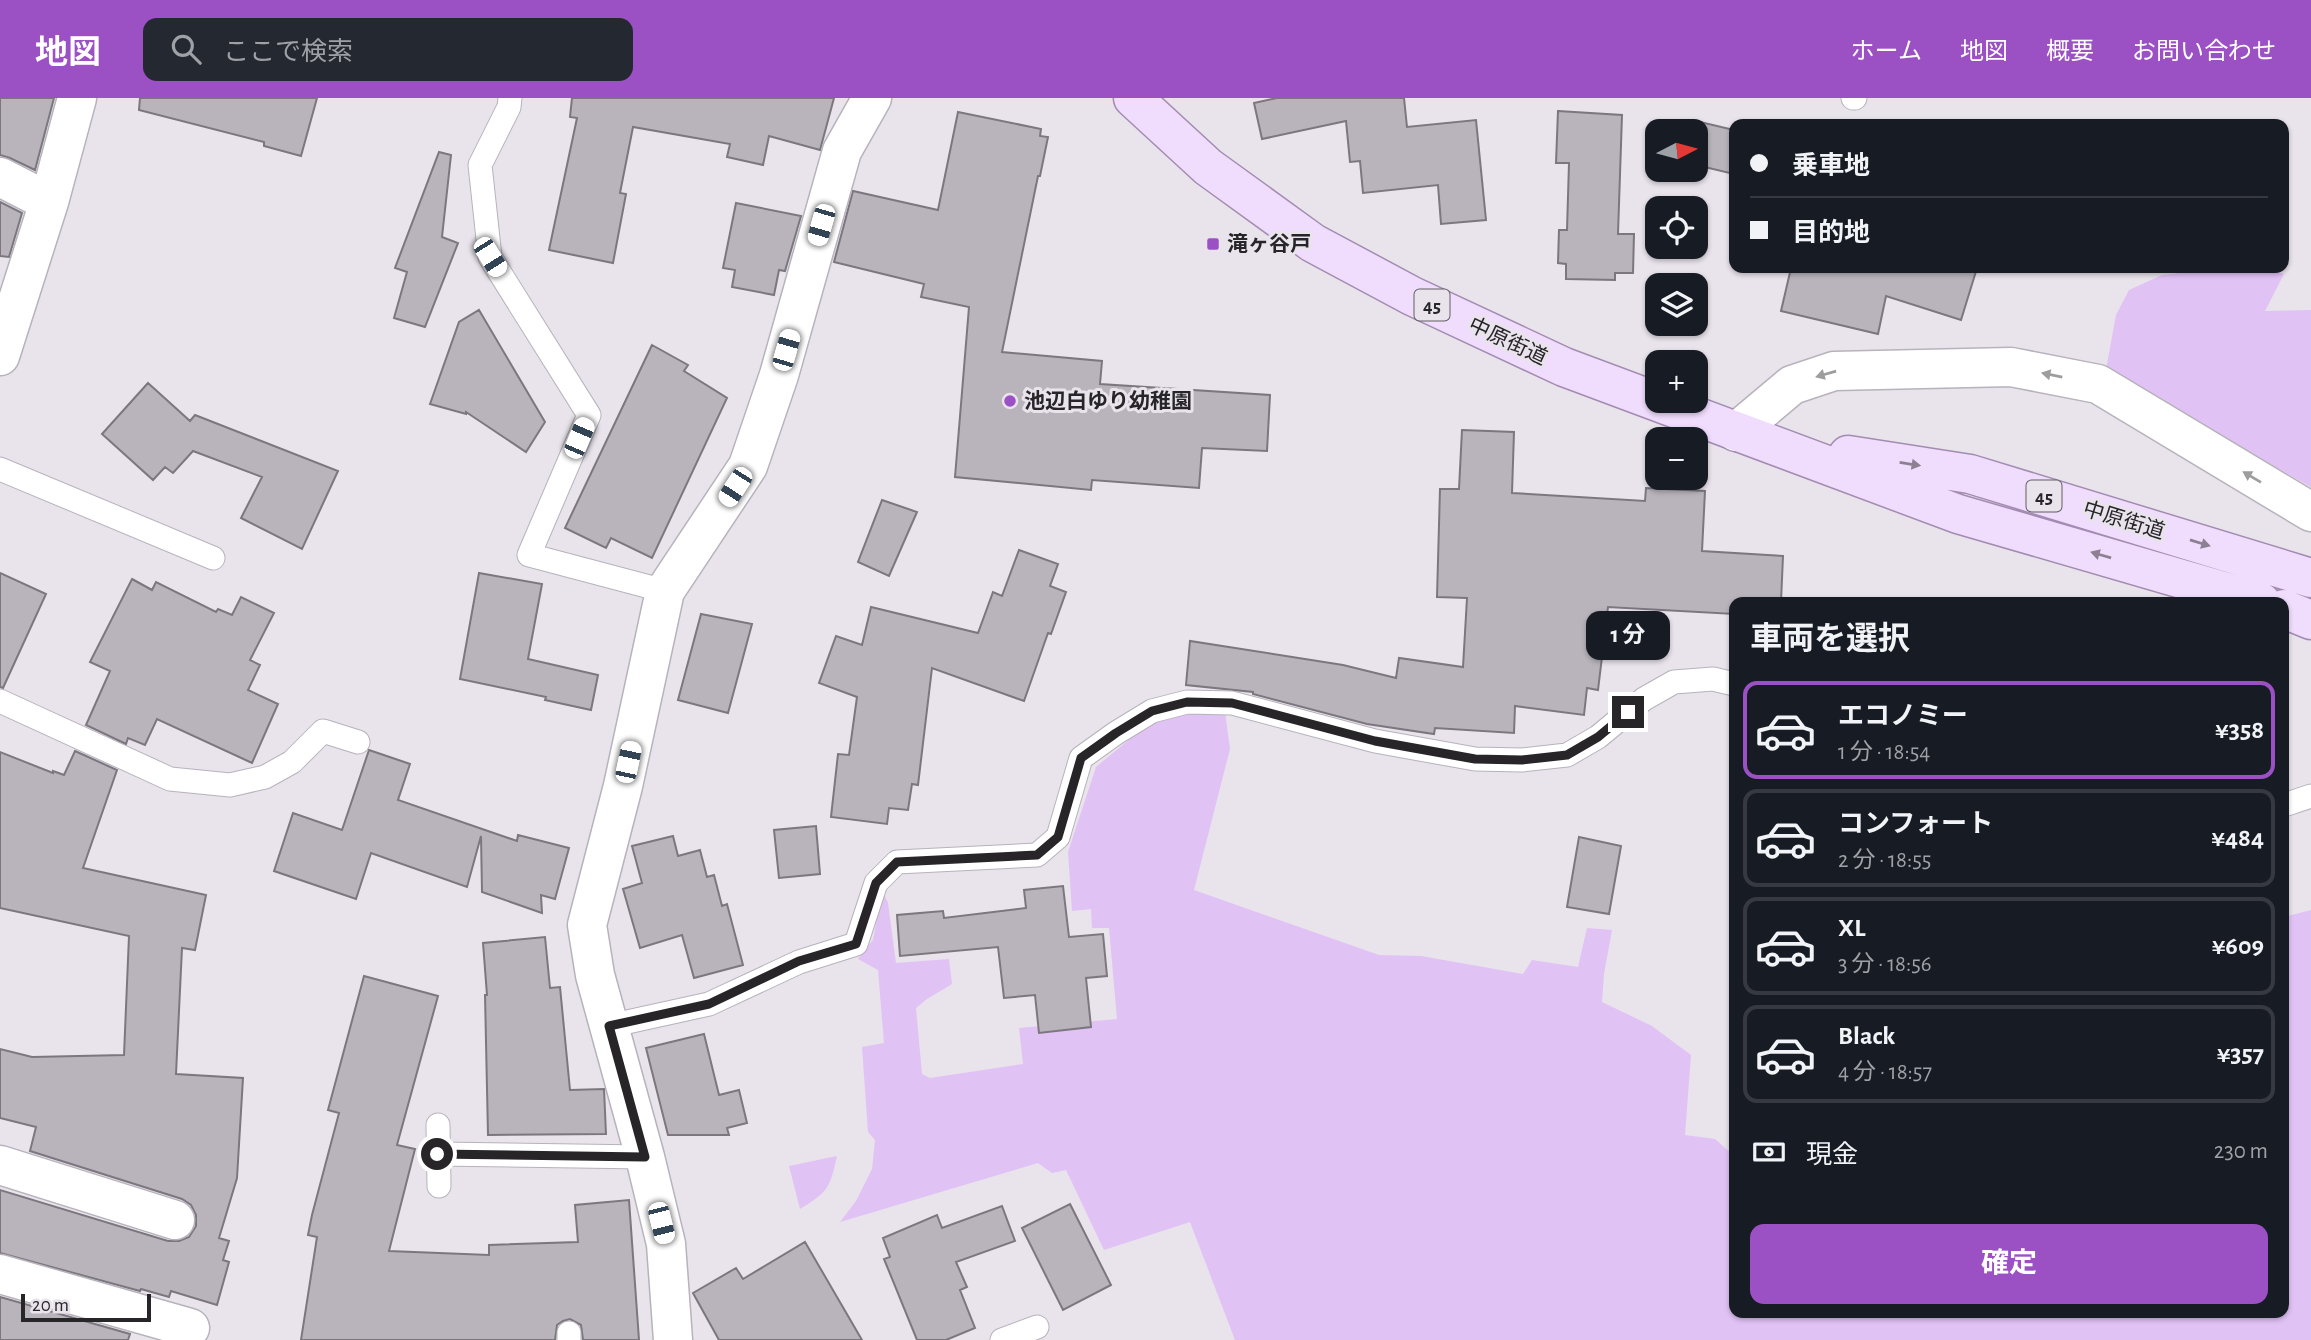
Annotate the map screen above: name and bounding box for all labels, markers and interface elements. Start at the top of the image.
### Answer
search box [143,18,633,81]
icon: search [167,30,205,68]
text: 地図 [35,37,101,70]
text: ここで検索 [223,39,353,65]
text: ホーム [1851,40,1922,64]
text: 地図 [1960,40,2008,64]
text: 概要 [2046,40,2094,64]
text: お問い合わせ [2132,40,2276,64]
north arrow [1645,119,1708,182]
map controls [1645,119,1708,490]
text: 乗車地 [1792,153,1870,179]
button: locate [1645,196,1708,259]
car [806,202,837,248]
text: 目的地 [1792,220,1870,246]
place label: 滝ヶ谷戸 [1227,233,1311,255]
car [470,234,511,280]
marker: 滝ヶ谷戸 [1205,236,1221,252]
button: layers [1645,273,1708,336]
road number: 45 [1414,290,1450,321]
street label: 中原街道 [1465,313,1551,369]
car [771,327,802,373]
button: + [1645,350,1708,413]
one-way arrow [2041,369,2063,380]
one-way arrow [1815,370,1836,380]
place label: 池辺白ゆり幼稚園 [1024,390,1192,412]
marker: 池辺白ゆり幼稚園 [1002,393,1018,409]
car [562,415,597,461]
button: − [1645,427,1708,490]
one-way arrow [1899,459,1921,470]
car [715,464,756,510]
one-way arrow [2243,471,2262,483]
road number: 45 [2026,480,2062,512]
street label: 中原街道 [2081,497,2167,543]
one-way arrow [2190,538,2211,548]
one-way arrow [2090,550,2111,560]
callout: 1 分 [1586,610,1670,660]
text: 車両を選択 [1750,623,1910,655]
text: 1 分 [1611,624,1645,647]
route end [1612,696,1644,728]
icon: car [1754,699,1817,762]
text: エコノミー [1838,703,1968,729]
text: ¥358 [2215,717,2264,743]
car [614,739,643,785]
text: 1 分 · 18:54 [1838,741,1930,764]
icon: car [1754,807,1817,870]
text: コンフォート [1838,811,1993,837]
text: ¥484 [2211,825,2264,851]
text: 2 分 · 18:55 [1838,849,1931,872]
icon: car [1754,915,1817,978]
text: XL [1838,915,1865,941]
text: ¥609 [2212,933,2264,959]
text: 3 分 · 18:56 [1838,953,1932,976]
icon: car [1754,1023,1817,1086]
text: Black [1838,1023,1895,1049]
text: ¥357 [2217,1041,2264,1067]
text: 4 分 · 18:57 [1838,1061,1932,1084]
icon: cash [1750,1133,1788,1171]
route start [421,1138,453,1170]
text: 230 m [2214,1140,2268,1163]
text: 現金 [1806,1142,1858,1168]
car [646,1200,677,1246]
button: 確定 [1750,1224,2268,1304]
scale bar [21,1291,150,1323]
text: 20 m [32,1296,69,1315]

